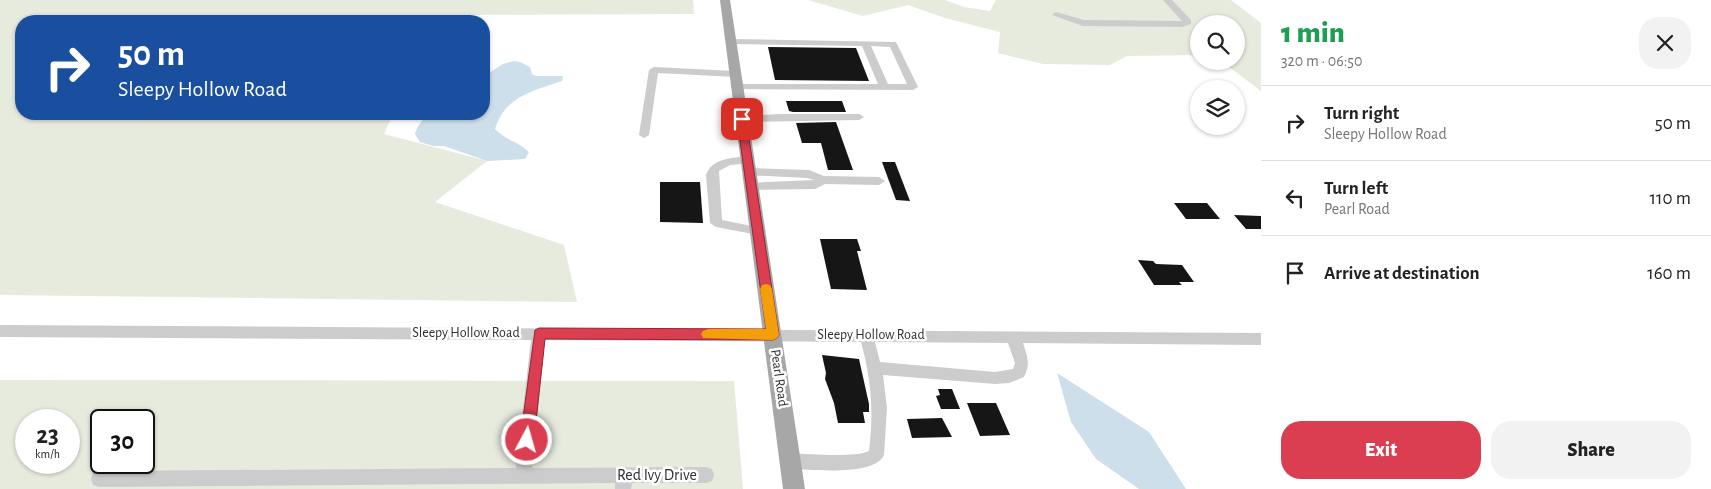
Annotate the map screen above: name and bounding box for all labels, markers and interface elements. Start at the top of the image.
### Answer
map controls [1190,15,1245,135]
button: search [1190,15,1245,70]
button: close [1639,17,1691,69]
text: 1 min [1281,18,1345,48]
icon: right [35,35,100,100]
text: 50 m [118,37,185,72]
text: 320 m · 06:50 [1281,53,1362,69]
text: Sleepy Hollow Road [118,78,287,100]
button: layers [1190,80,1245,135]
pin [721,98,763,140]
text: Turn right [1324,104,1399,123]
icon: arrive [728,105,756,133]
icon: right [1281,109,1309,137]
text: 50 m [1655,114,1691,133]
text: Sleepy Hollow Road [1324,126,1447,142]
text: Turn left [1324,179,1388,198]
icon: left [1281,184,1309,212]
text: 110 m [1650,189,1691,208]
text: Pearl Road [1324,201,1390,217]
icon: arrive [1281,259,1309,287]
text: Arrive at destination [1324,264,1480,283]
text: 160 m [1647,264,1691,283]
street label: Sleepy Hollow Road [412,326,520,340]
street label: Sleepy Hollow Road [817,328,925,342]
street label: Pearl Road [768,348,790,408]
speed limit sign: 30 [90,409,155,474]
position arrow [500,413,552,465]
button: Exit [1281,421,1481,479]
button: Share [1491,421,1691,479]
text: 23 [36,423,59,448]
text: km/h [35,448,60,460]
street label: Red Ivy Drive [617,467,697,484]

